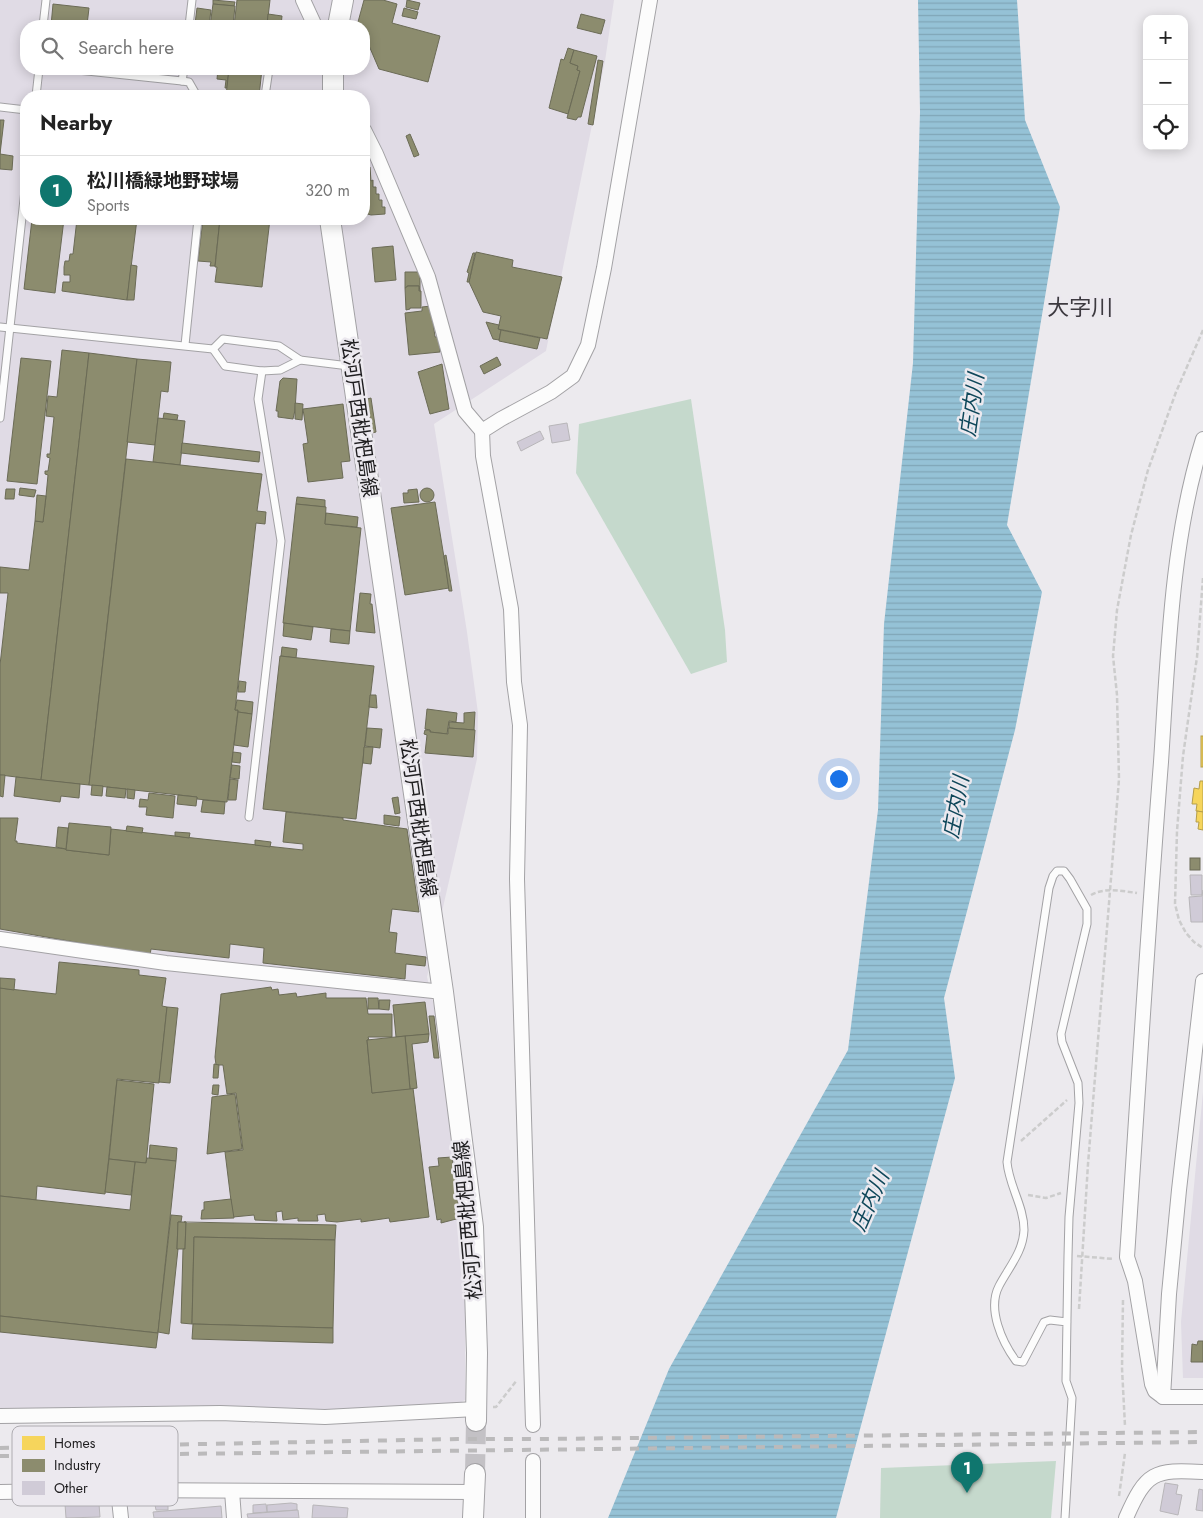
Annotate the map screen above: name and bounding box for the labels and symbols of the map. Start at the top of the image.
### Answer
district label: 大字川 [1047,291,1113,323]
street label: 松河戸西枇杷島線 [334,337,384,499]
water label: 庄内川 [953,370,992,438]
street label: 松河戸西枇杷島線 [393,737,443,899]
your location [826,766,852,792]
water label: 庄内川 [936,771,977,841]
street label: 松河戸西枇杷島線 [447,1139,489,1301]
water label: 庄内川 [843,1164,897,1236]
legend [12,1426,178,1506]
text: Homes [54,1433,96,1453]
pin: 1 [951,1452,983,1493]
text: Industry [54,1455,101,1475]
text: Other [54,1478,88,1498]

